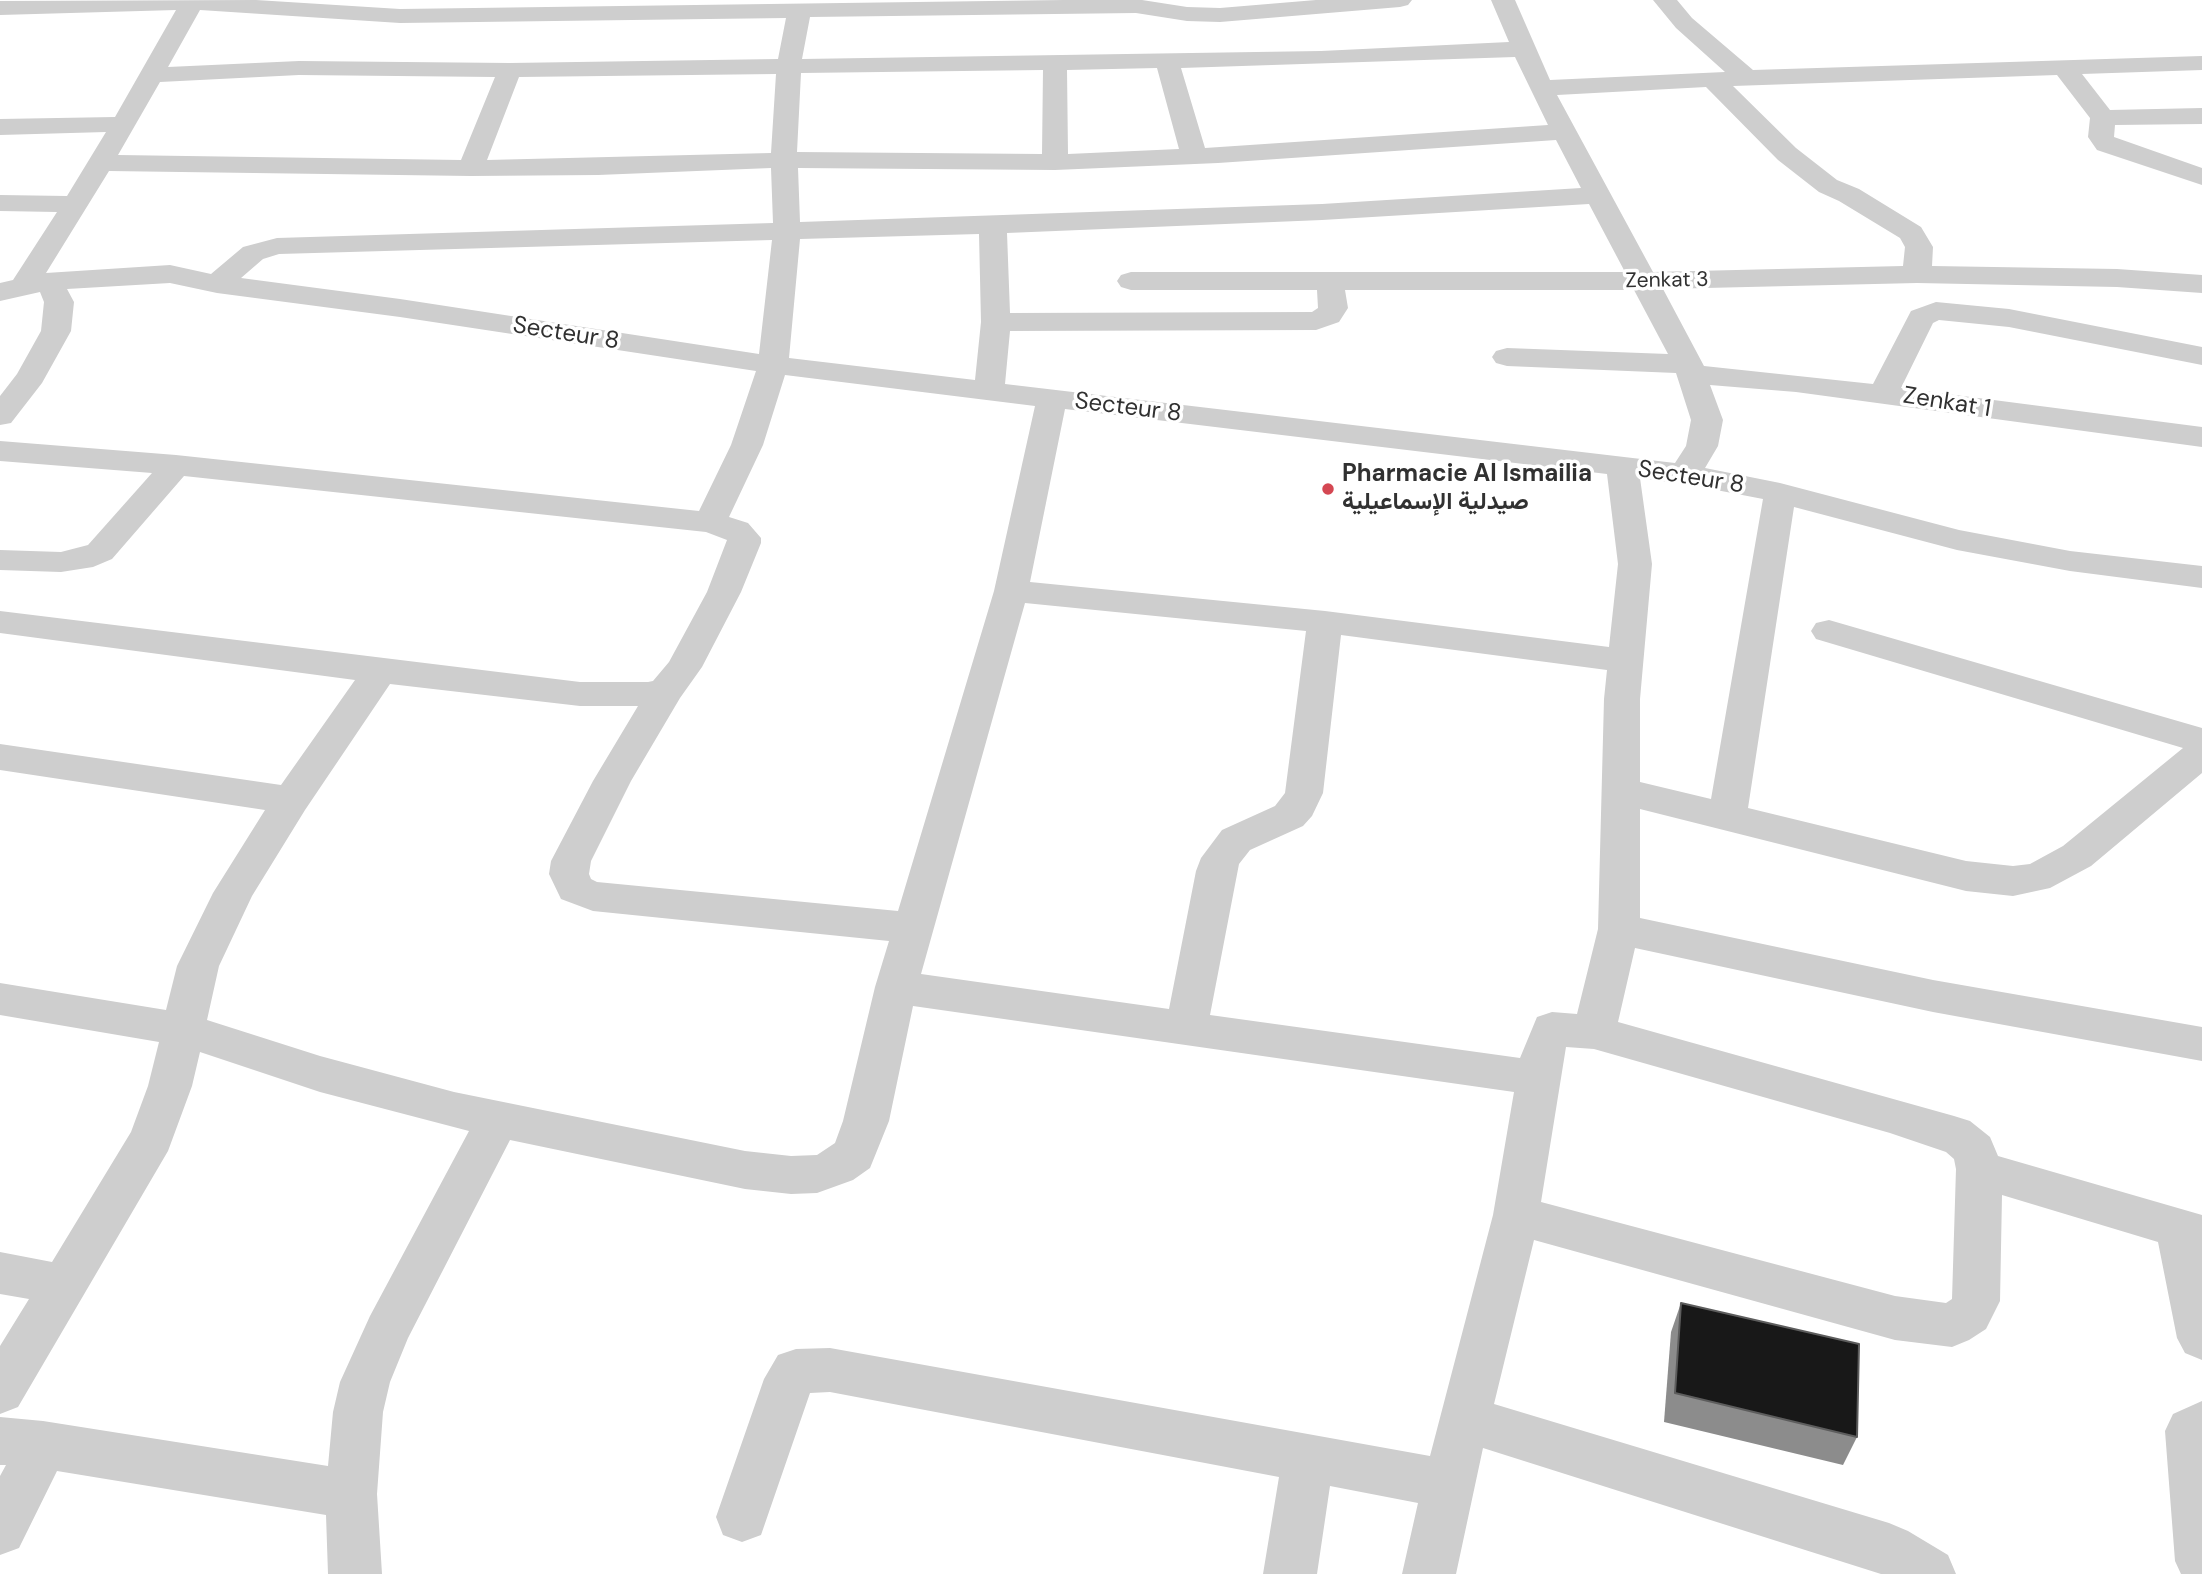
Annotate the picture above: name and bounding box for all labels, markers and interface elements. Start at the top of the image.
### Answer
street label: Zenkat 3 [1625,268,1709,294]
street label: Secteur 8 [511,311,621,357]
street label: Zenkat 1 [1901,382,1993,424]
street label: Secteur 8 [1073,387,1183,429]
street label: Secteur 8 [1636,455,1746,501]
place label: Pharmacie Al Ismailia صيدلية الإسماعيلية [1342,461,1592,517]
marker: Pharmacie Al Ismailia صيدلية الإسماعيلية [1320,481,1336,497]

